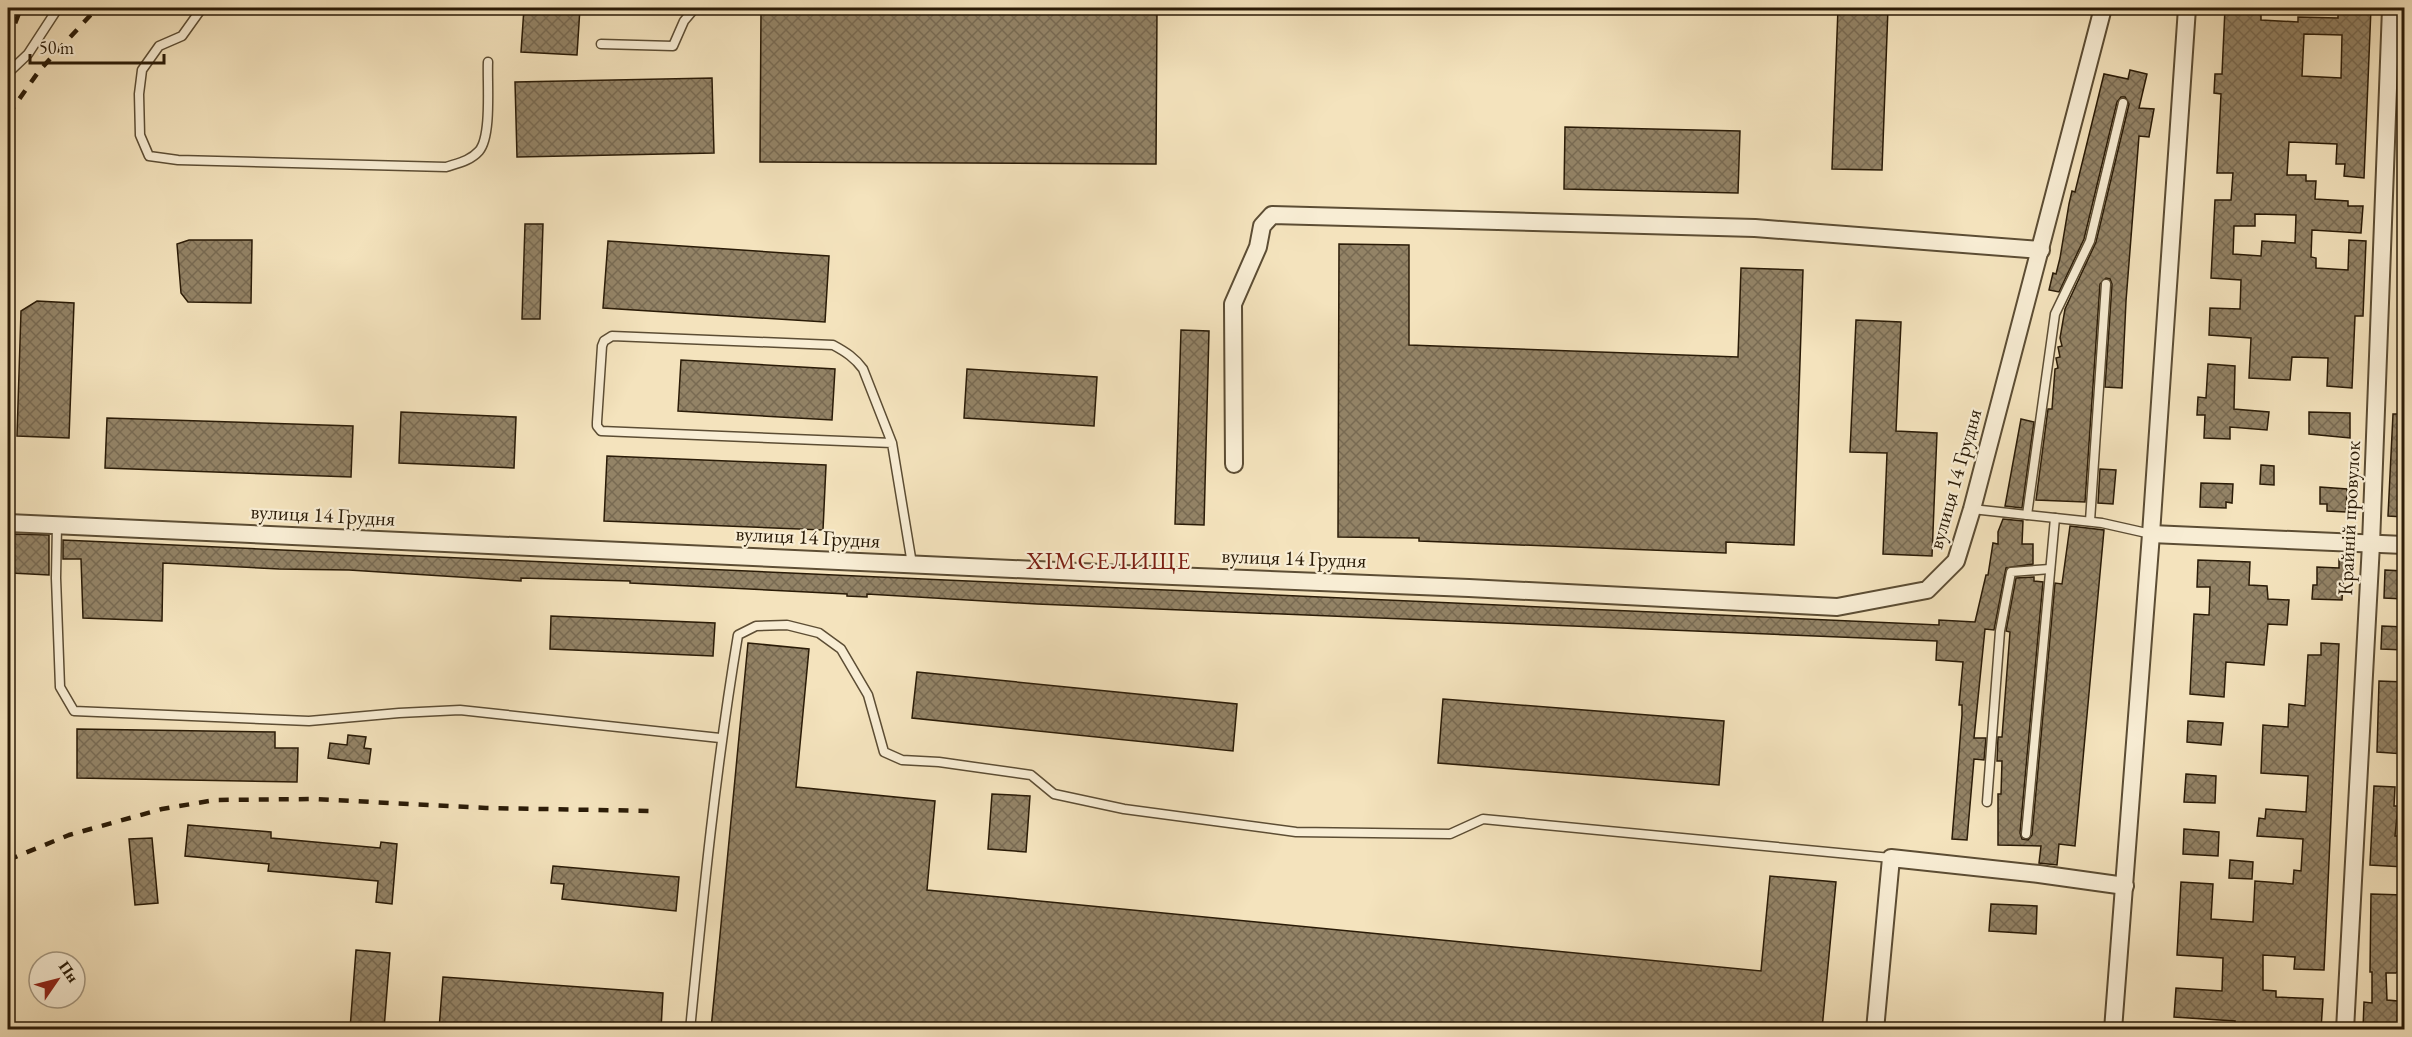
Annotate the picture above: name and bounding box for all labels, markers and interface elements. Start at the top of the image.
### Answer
scale bar [30,27,164,65]
text: 50 m [39,36,74,59]
street label: вулиця 14 Грудня [1922,406,1987,552]
street label: Крайній провулок [2331,440,2366,596]
street label: вулиця 14 Грудня [250,497,396,532]
street label: вулиця 14 Грудня [735,519,881,554]
street label: вулиця 14 Грудня [1221,541,1367,574]
district label: ХІМСЕЛИЩЕ [1025,545,1192,576]
north arrow [27,950,87,1010]
text: Пн [54,957,84,987]

